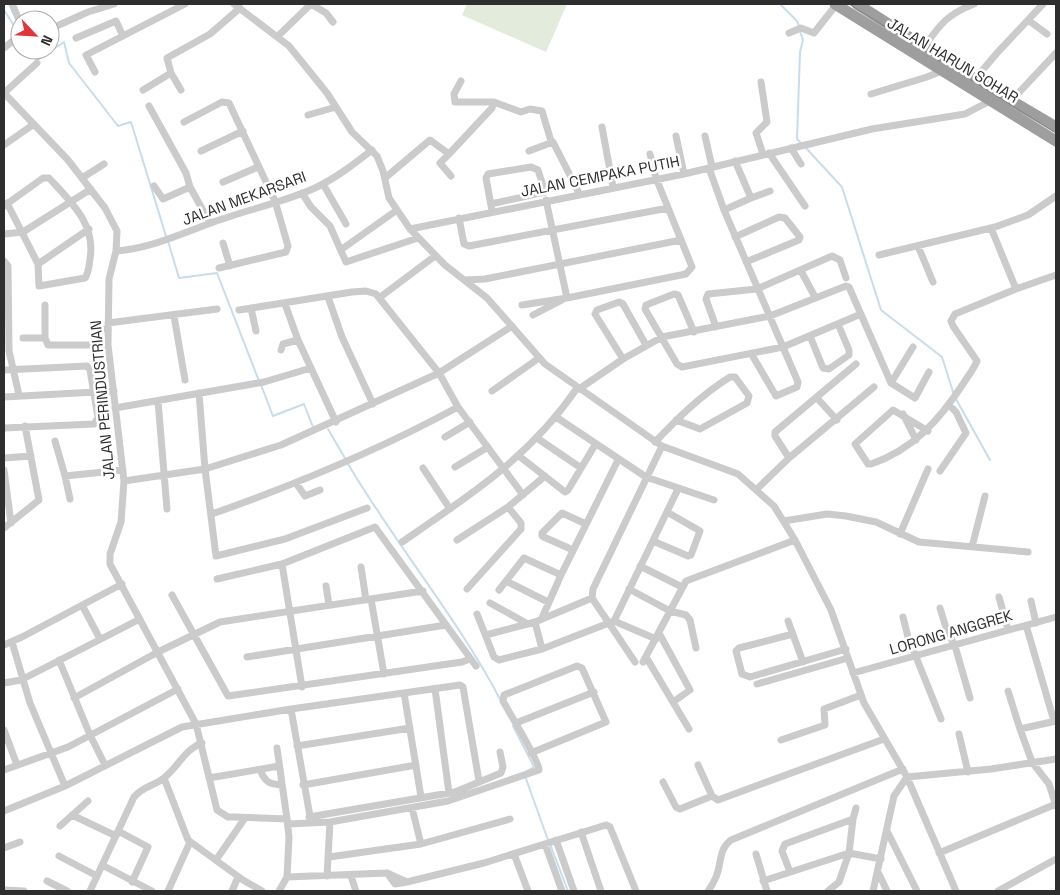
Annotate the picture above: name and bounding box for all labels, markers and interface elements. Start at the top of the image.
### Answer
north arrow [10,10,60,60]
street label: JALAN HARUN SOHAR [884,13,1022,107]
text: N [37,32,57,49]
street label: JALAN CEMPAKA PUTIH [519,151,681,201]
street label: JALAN MEKARSARI [179,167,309,229]
street label: JALAN PERINDUSTRIAN [86,320,118,480]
street label: LORONG ANGGREK [887,605,1015,659]

